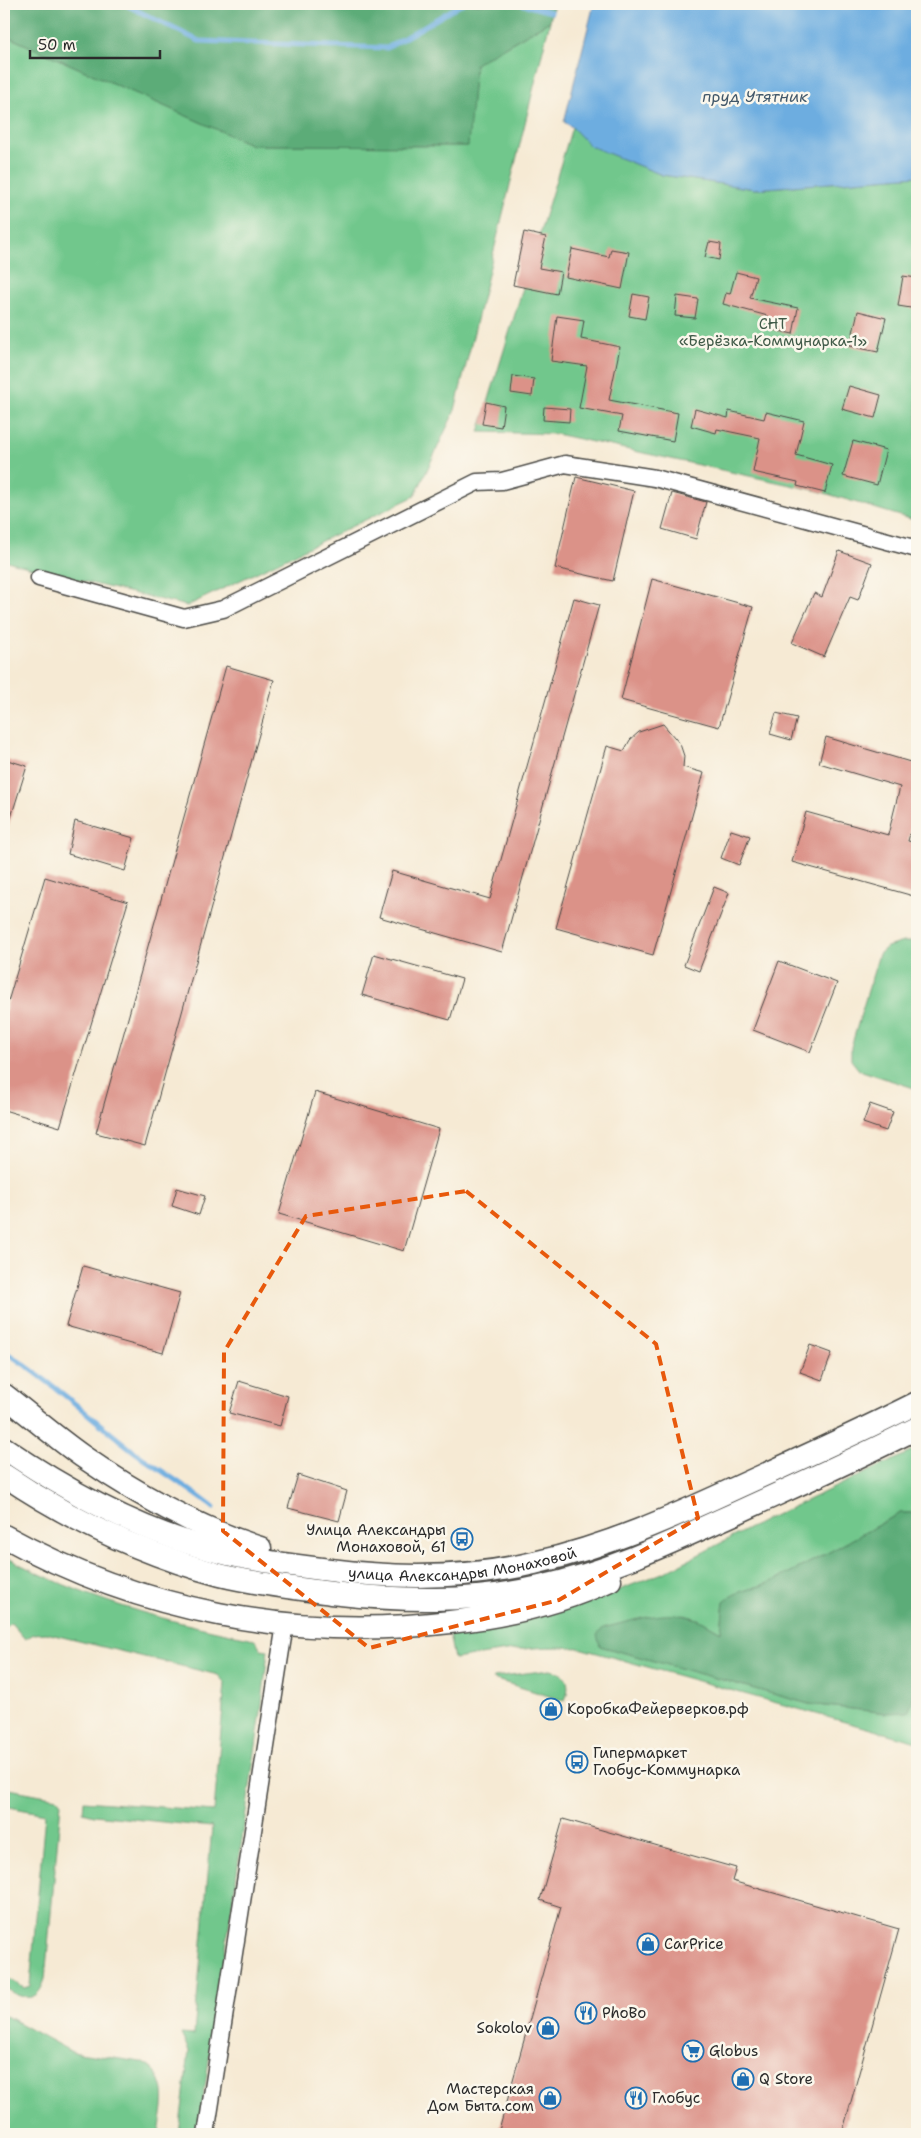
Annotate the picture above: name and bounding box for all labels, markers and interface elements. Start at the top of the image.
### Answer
scale bar [30,28,160,60]
text: 50 m [38,35,76,55]
water label: пруд Утятник [702,86,808,107]
park label: СНТ «Берёзка-Коммунарка-1» [679,314,867,351]
place label: Улица Александры Монаховой, 61 [306,1520,446,1557]
bus stop icon: Улица Александры Монаховой, 61 [450,1527,474,1551]
street label: улица Александры Монаховой [347,1542,579,1586]
shop icon: КоробкаФейерверков.рф [539,1697,563,1721]
place label: КоробкаФейерверков.рф [567,1699,749,1719]
place label: Гипермаркет Глобус-Коммунарка [593,1743,741,1780]
bus stop icon: Гипермаркет Глобус-Коммунарка [565,1750,589,1774]
shop icon: CarPrice [636,1932,660,1956]
place label: CarPrice [664,1934,724,1954]
restaurant icon: PhoBo [574,2001,598,2025]
place label: PhoBo [602,2003,646,2023]
shop icon: Sokolov [536,2016,560,2040]
place label: Sokolov [477,2018,532,2038]
supermarket icon: Globus [681,2039,705,2063]
place label: Globus [709,2041,758,2061]
shop icon: Q Store [731,2067,755,2091]
place label: Q Store [759,2069,813,2089]
place label: Мастерская Дом Быта.com [427,2079,534,2116]
shop icon: Мастерская Дом Быта.com [538,2086,562,2110]
restaurant icon: Глобус [624,2086,648,2110]
place label: Глобус [652,2088,700,2108]

